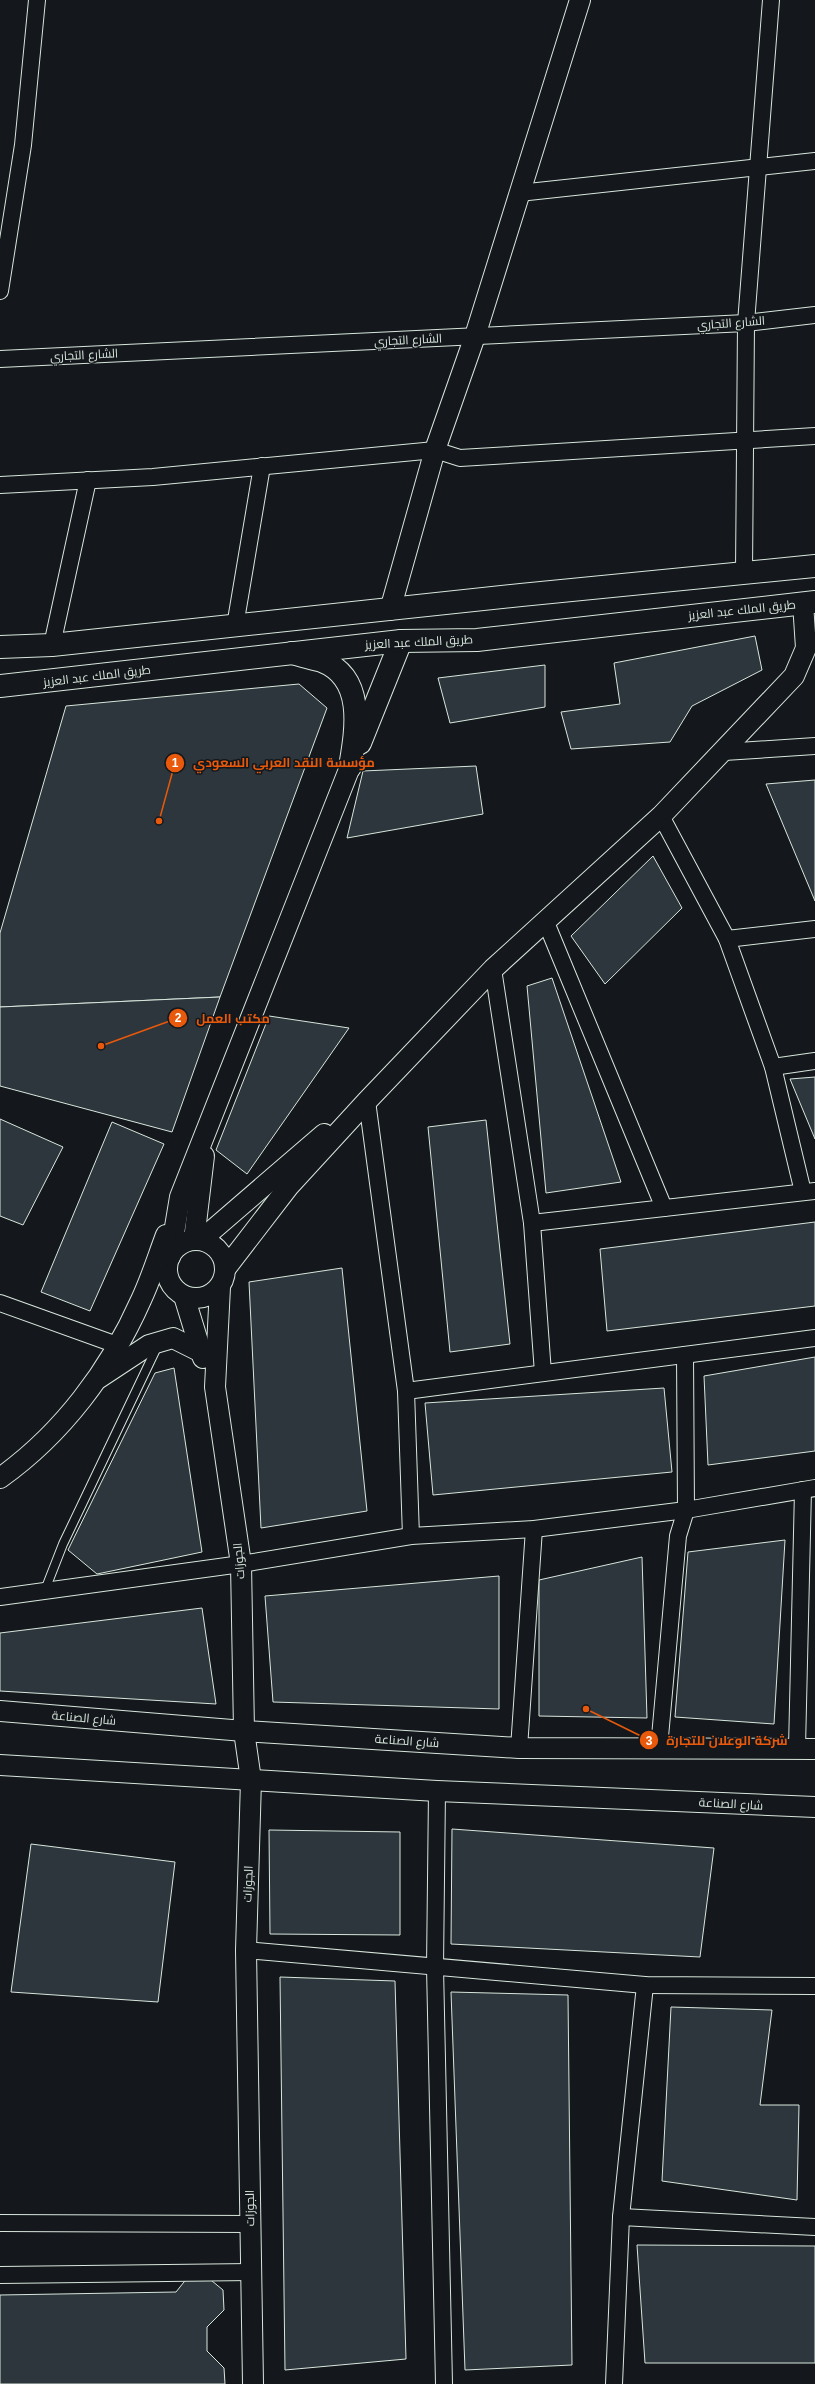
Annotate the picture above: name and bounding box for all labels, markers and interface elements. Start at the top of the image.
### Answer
street label: الشارع التجاري [696,314,766,335]
street label: الشارع التجاري [374,331,443,352]
street label: الشارع التجاري [50,346,119,367]
street label: طريق الملك عبد العزيز [687,597,797,623]
street label: طريق الملك عبد العزيز [364,632,473,652]
street label: طريق الملك عبد العزيز [41,662,152,690]
callout: مؤسسة النقد العربي السعودي [165,750,383,775]
text: مؤسسة النقد العربي السعودي [193,755,375,774]
text: 1 [172,756,179,770]
callout: مكتب العمل [168,1005,277,1030]
text: 2 [175,1011,182,1025]
text: مكتب العمل [196,1011,270,1026]
street label: الجوزات [230,1542,248,1580]
street label: شارع الصناعة [51,1708,117,1729]
callout: شركة الوعلان للتجارة [639,1728,796,1753]
street label: شارع الصناعة [374,1732,440,1751]
text: شركة الوعلان للتجارة [666,1733,788,1749]
text: 3 [646,1734,653,1748]
street label: شارع الصناعة [698,1795,764,1814]
street label: الجوزات [240,1865,256,1903]
street label: الجوزات [243,2190,257,2226]

